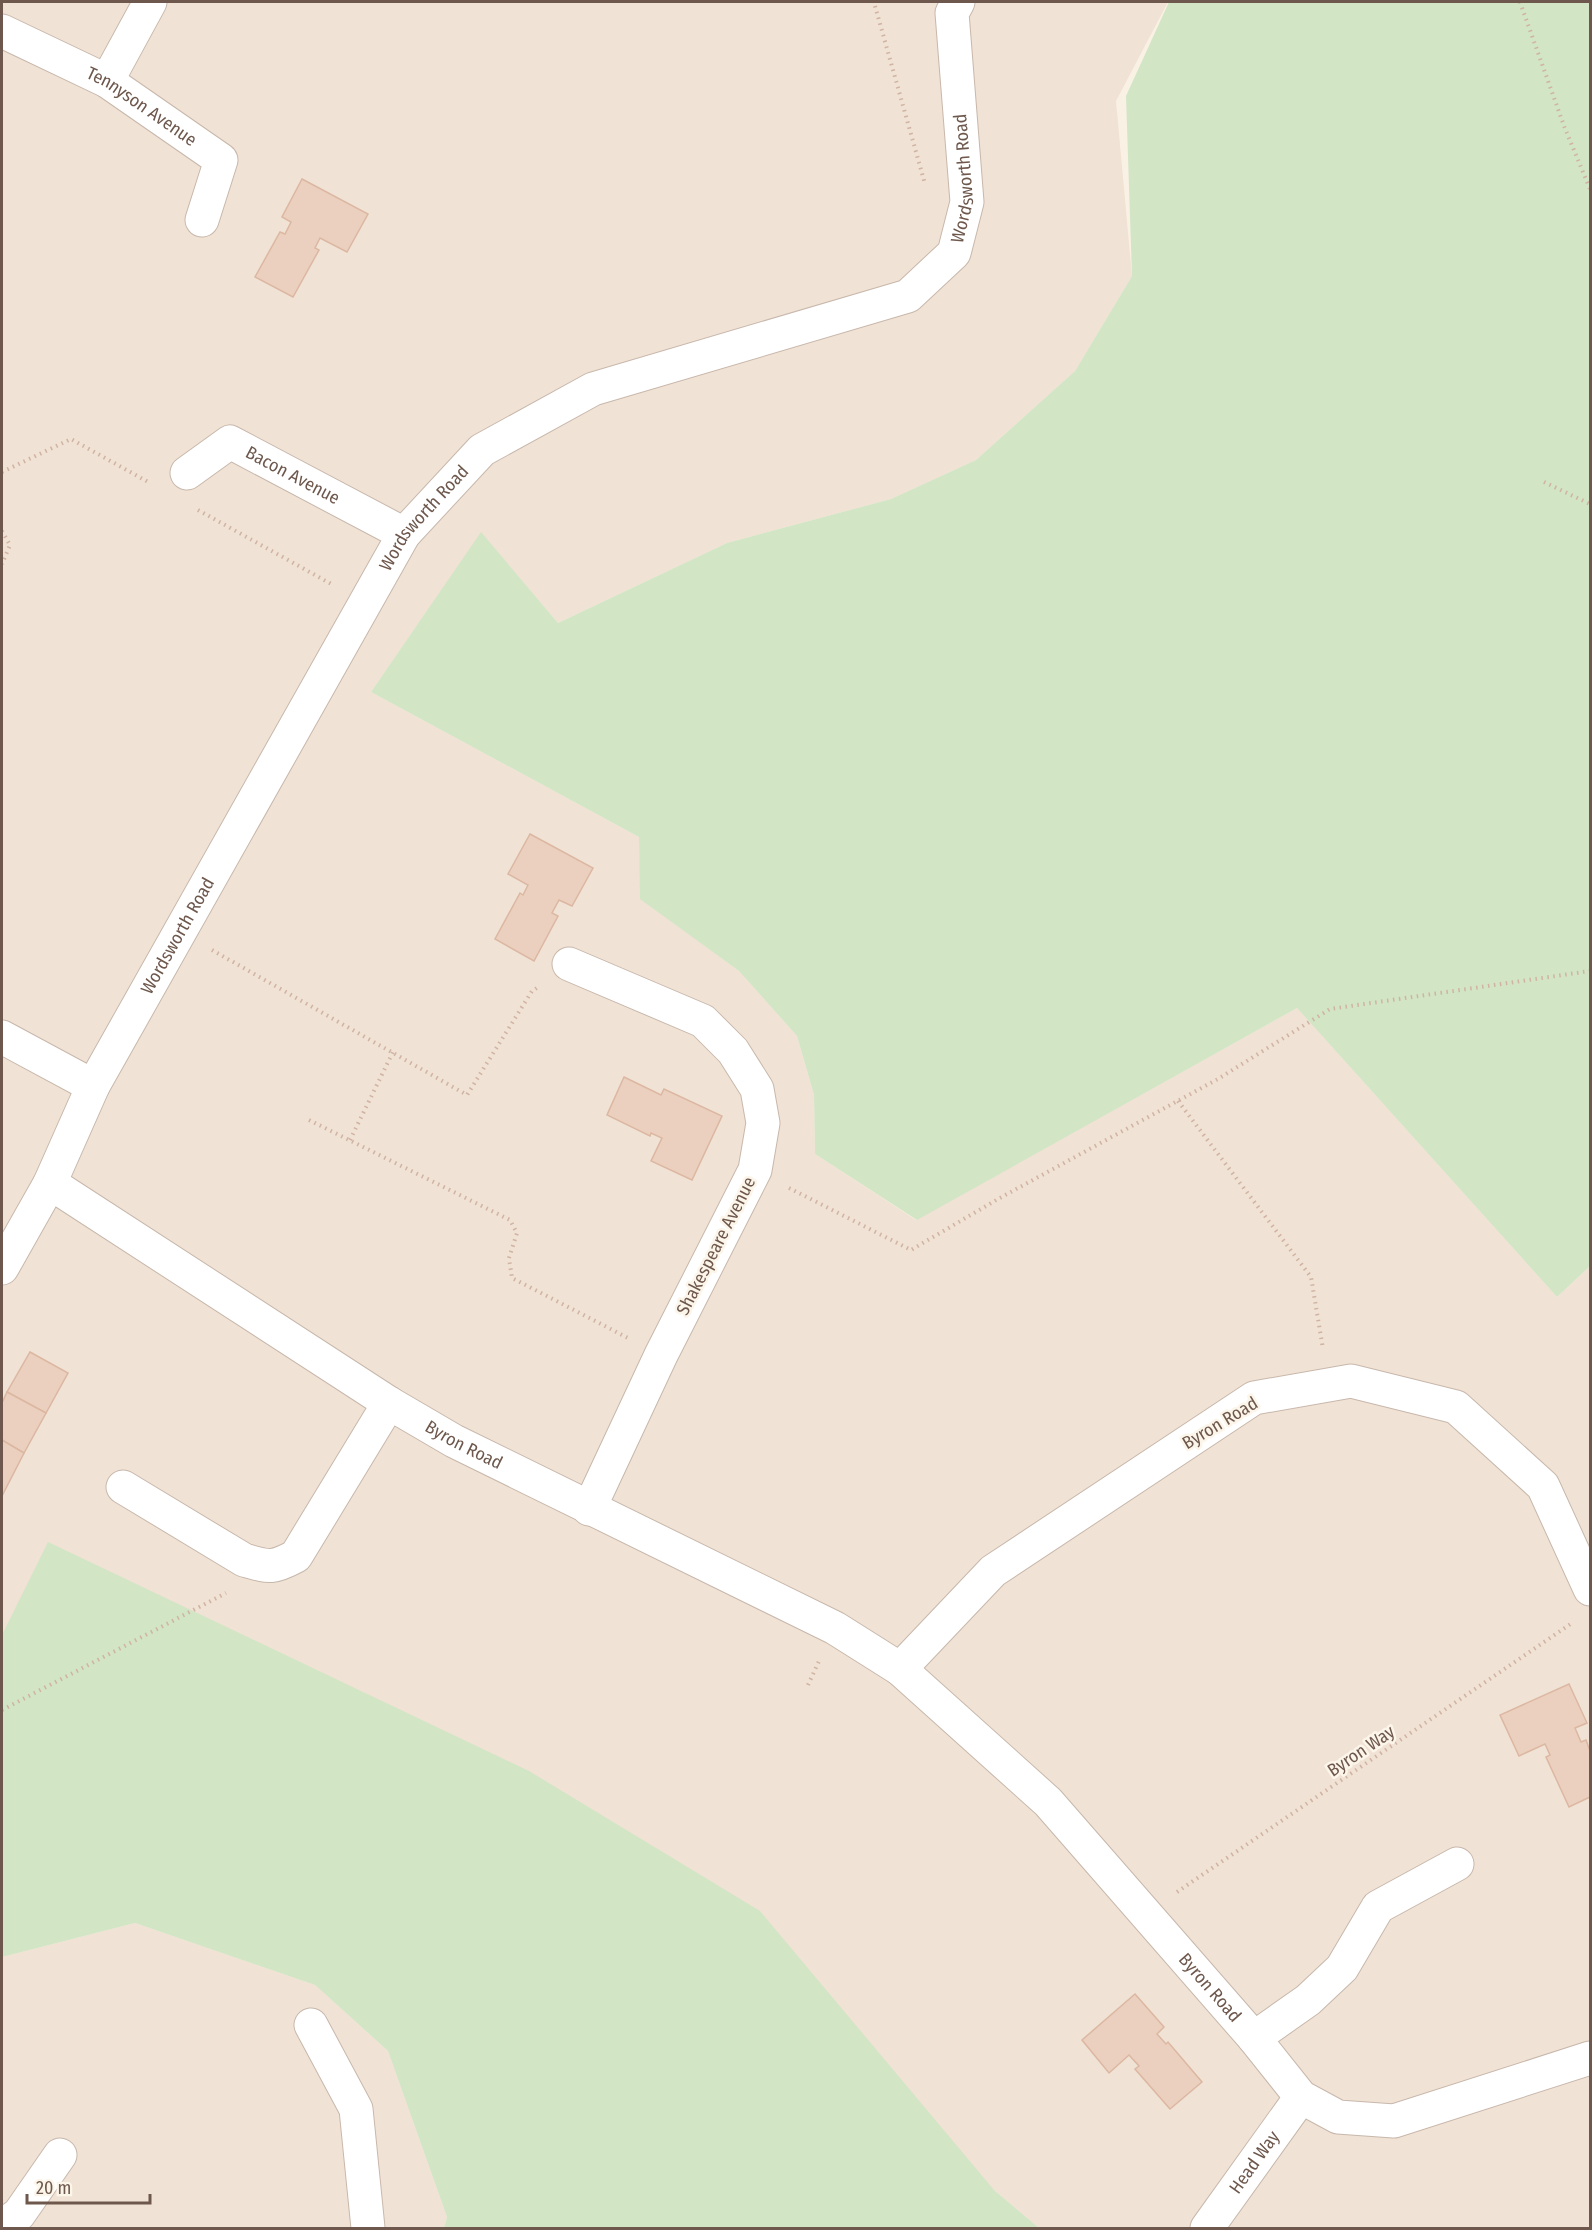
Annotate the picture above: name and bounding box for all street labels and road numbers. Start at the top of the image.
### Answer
street label: Tennyson Avenue [83,62,201,151]
street label: Wordsworth Road [946,113,978,245]
street label: Bacon Avenue [242,441,344,509]
street label: Wordsworth Road [375,461,473,575]
street label: Wordsworth Road [136,874,219,998]
street label: Shakespeare Avenue [672,1173,760,1319]
street label: Byron Road [1178,1392,1262,1454]
street label: Byron Road [421,1416,506,1474]
street label: Byron Way [1323,1721,1399,1781]
street label: Byron Road [1174,1949,1246,2027]
street label: Head Way [1224,2127,1284,2198]

